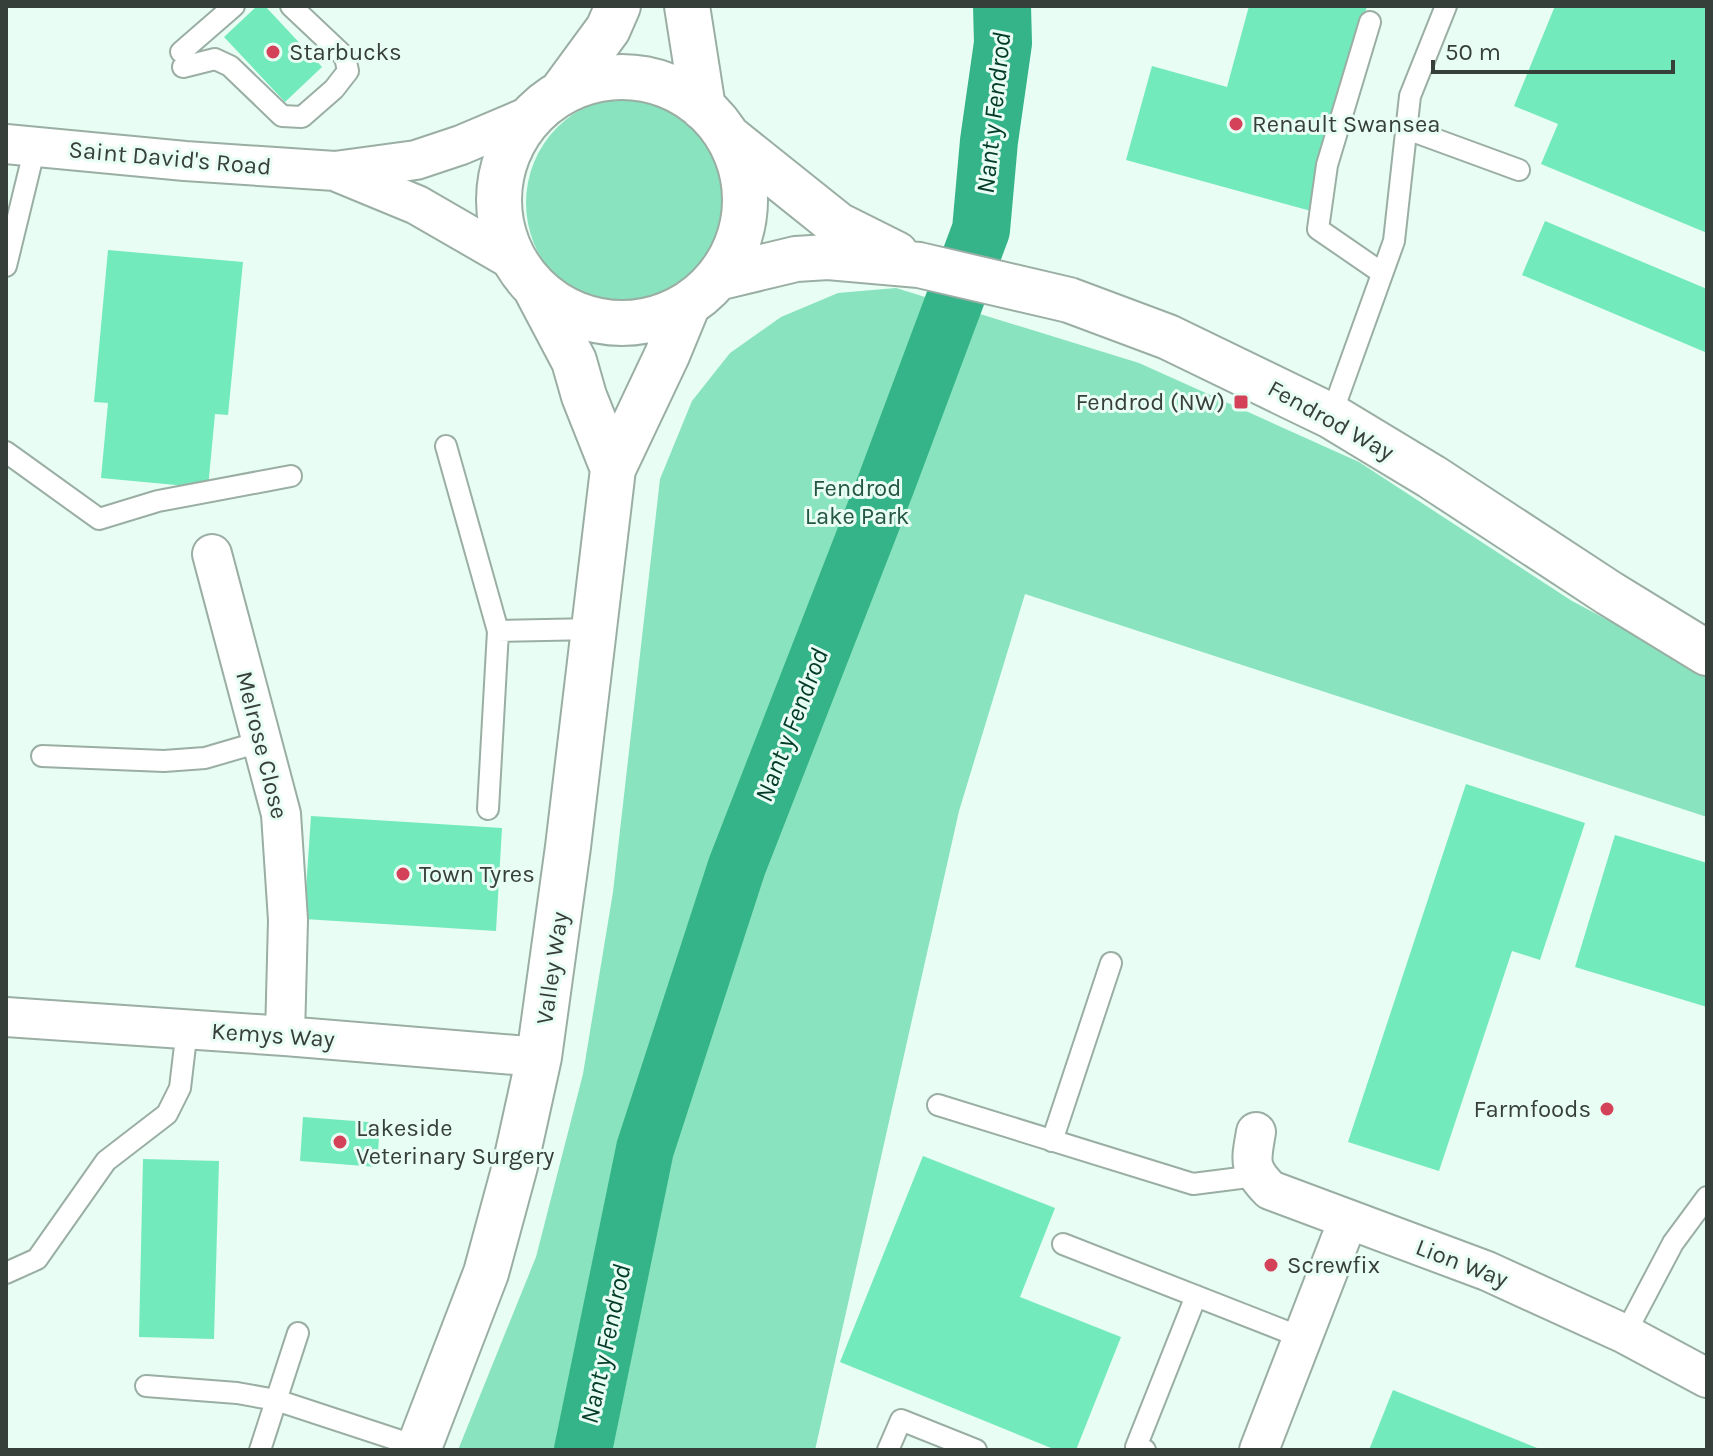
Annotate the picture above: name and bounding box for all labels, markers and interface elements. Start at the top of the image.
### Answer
scale bar [1433,24,1673,74]
water label: Nant y Fendrod [970,31,1017,195]
place label: Starbucks [289,38,402,66]
text: 50 m [1445,38,1501,66]
marker: Starbucks [264,43,282,61]
place label: Renault Swansea [1252,110,1440,138]
marker: Renault Swansea [1227,115,1245,133]
street label: Saint David's Road [67,135,273,181]
street label: Fendrod Way [1263,374,1399,466]
place label: Fendrod (NW) [1075,388,1225,416]
marker: Fendrod (NW) [1232,393,1250,411]
park label: Fendrod Lake Park [805,474,909,530]
water label: Nant y Fendrod [748,644,835,806]
street label: Melrose Close [230,668,294,822]
place label: Town Tyres [419,860,535,888]
marker: Town Tyres [394,865,412,883]
street label: Valley Way [530,910,574,1026]
street label: Kemys Way [210,1017,336,1053]
place label: Farmfoods [1473,1095,1591,1123]
marker: Farmfoods [1598,1100,1616,1118]
place label: Lakeside Veterinary Surgery [356,1114,555,1170]
marker: Lakeside Veterinary Surgery [331,1133,349,1151]
street label: Lion Way [1412,1233,1512,1293]
place label: Screwfix [1287,1251,1380,1279]
marker: Screwfix [1262,1256,1280,1274]
water label: Nant y Fendrod [574,1262,637,1426]

